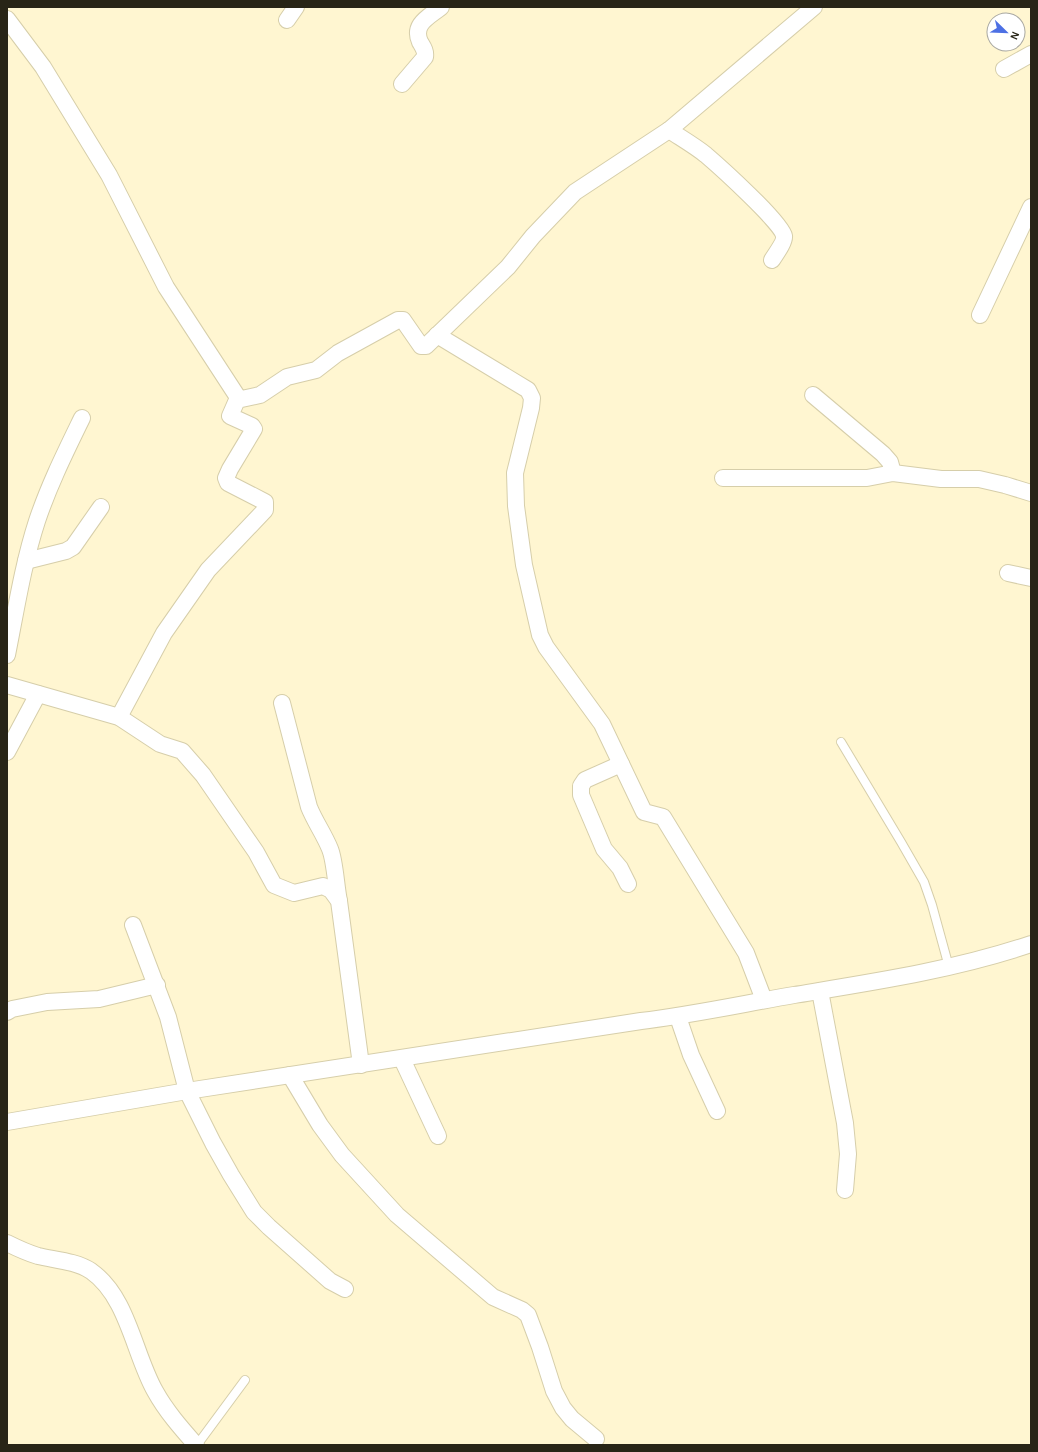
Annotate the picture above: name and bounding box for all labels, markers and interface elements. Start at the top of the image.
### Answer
north arrow [986,12,1026,52]
text: N [1008,30,1021,41]

